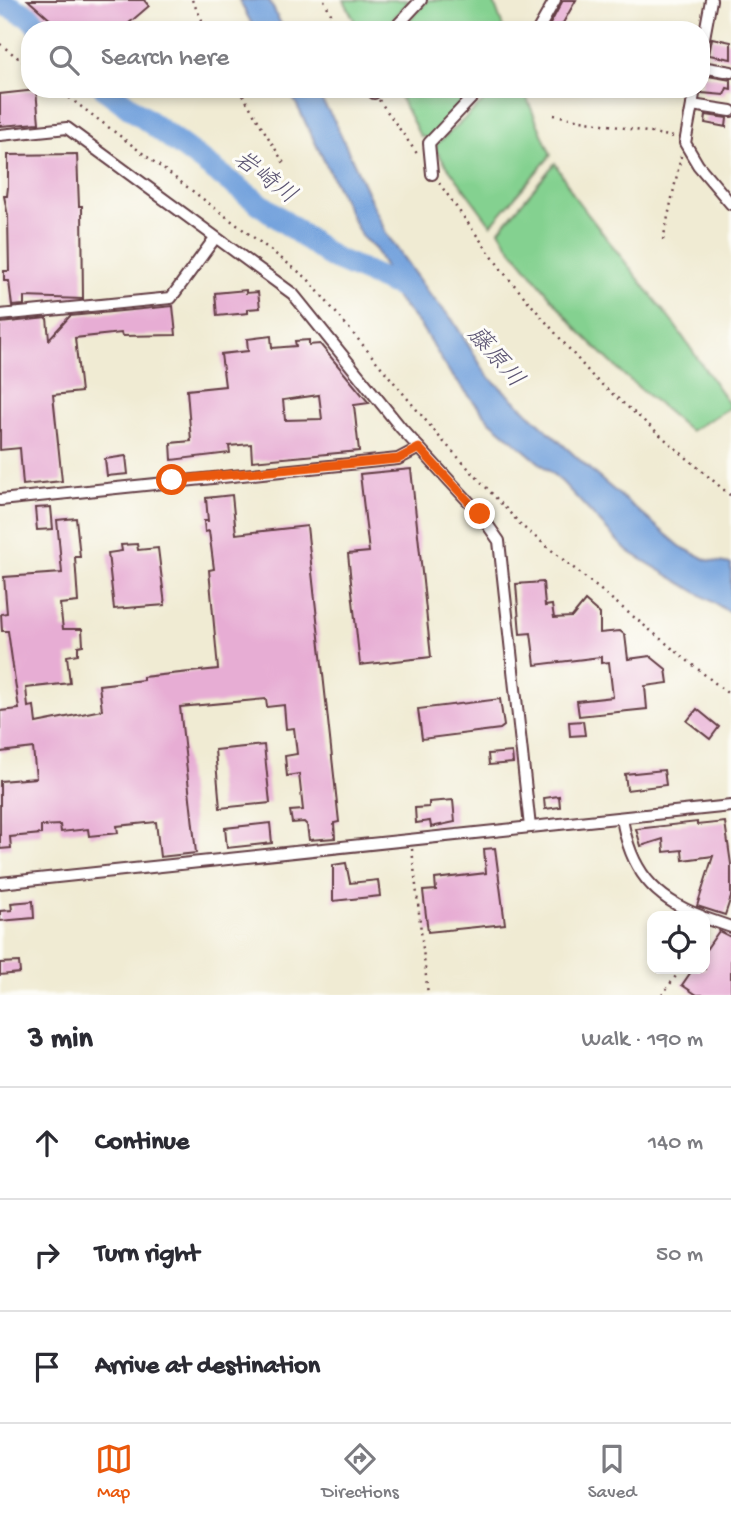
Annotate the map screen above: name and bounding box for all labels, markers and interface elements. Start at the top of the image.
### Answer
search box [21,21,710,98]
icon: search [45,41,83,79]
text: Search here [101,44,229,75]
water label: 岩崎川 [226,145,302,212]
water label: 藤原川 [460,321,530,395]
route start [156,464,187,495]
route end [464,498,495,529]
map controls [647,911,710,974]
button: locate [647,911,710,974]
text: 3 min [28,1023,93,1058]
text: Walk · 190 m [582,1027,703,1054]
icon: ahead [28,1124,66,1162]
text: Continue [95,1128,189,1159]
text: 140 m [648,1130,703,1157]
icon: right [28,1236,66,1274]
text: Turn right [95,1240,199,1271]
text: 50 m [656,1242,703,1269]
icon: arrive [28,1348,66,1386]
text: Arrive at destination [95,1352,320,1383]
tab: Map [95,1440,133,1505]
tab: Directions [322,1440,399,1505]
tab: Saved [588,1440,636,1505]

